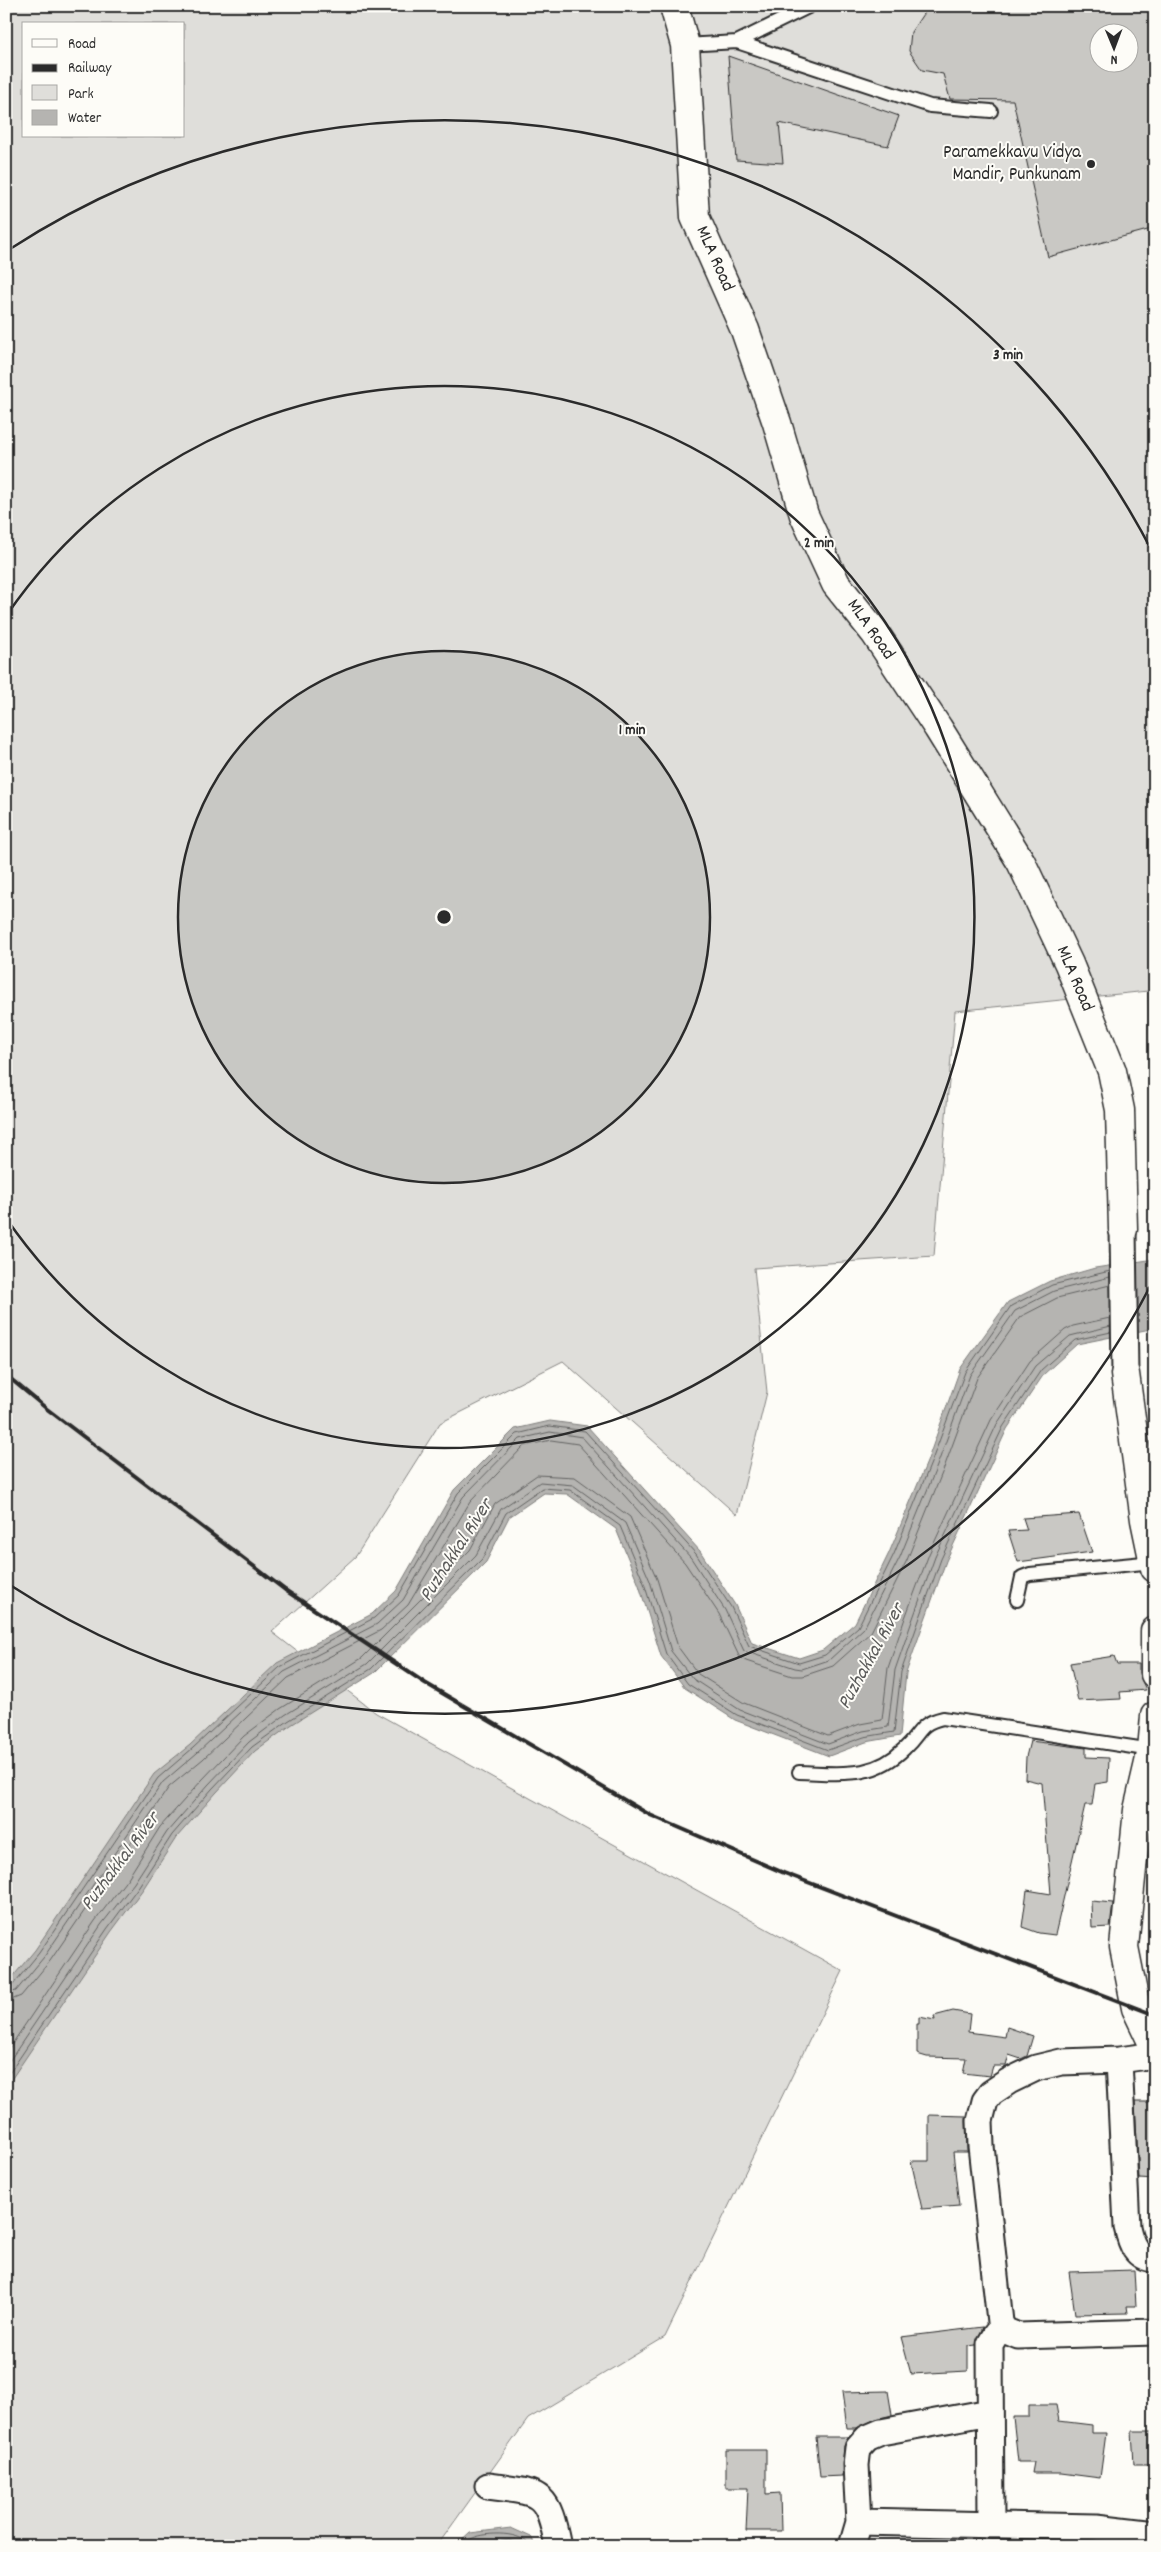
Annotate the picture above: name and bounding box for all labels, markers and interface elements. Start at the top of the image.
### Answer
legend [22,22,185,138]
north arrow [1088,22,1138,72]
text: Road [68,34,96,56]
text: N [1110,49,1118,69]
text: Railway [68,58,112,80]
text: Park [68,84,94,106]
text: Water [68,108,102,130]
place label: Paramekkavu Vidya Mandir, Punkunam [943,140,1082,189]
marker: Paramekkavu Vidya Mandir, Punkunam [1085,158,1097,170]
street label: MLA Road [688,222,740,296]
text: 3 min [993,345,1023,367]
text: 2 min [804,533,834,555]
street label: MLA Road [839,594,901,666]
text: 1 min [619,720,645,742]
centre of rings [435,908,453,926]
street label: MLA Road [1048,942,1100,1016]
water label: Puzhakkal River [413,1492,502,1608]
water label: Puzhakkal River [831,1597,914,1715]
water label: Puzhakkal River [75,1805,169,1917]

